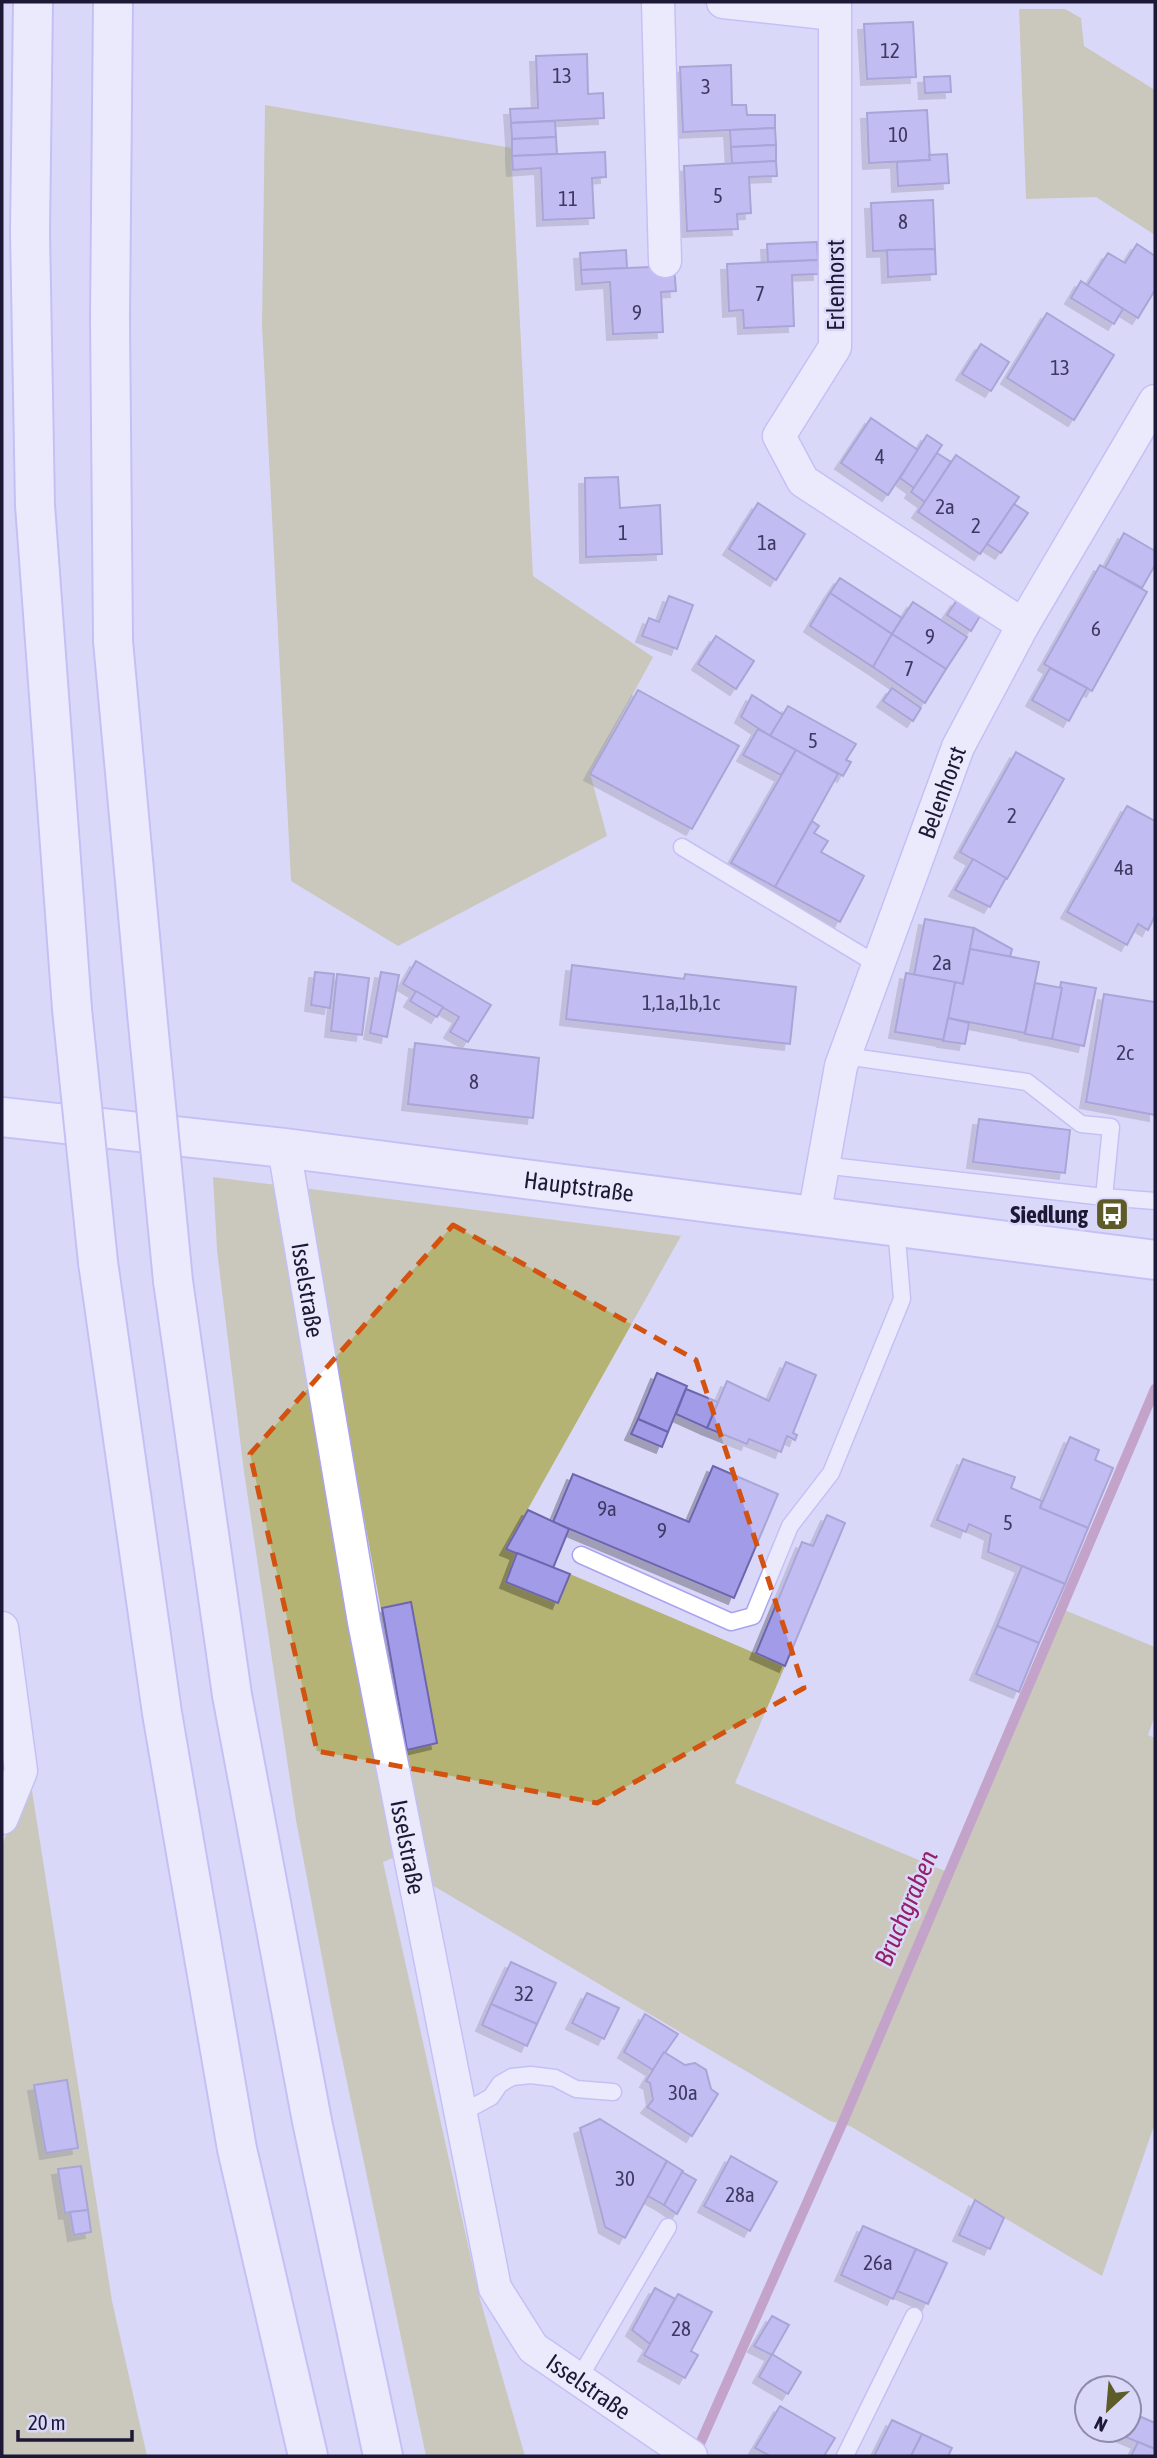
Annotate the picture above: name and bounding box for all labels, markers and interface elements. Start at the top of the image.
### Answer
house number: 12 [880,38,900,62]
house number: 13 [552,63,572,87]
house number: 3 [701,74,711,98]
house number: 10 [888,122,908,146]
house number: 5 [713,183,723,207]
house number: 11 [558,186,578,210]
house number: 8 [898,209,908,233]
street label: Erlenhorst [822,239,849,331]
house number: 7 [755,281,765,305]
house number: 9 [632,300,642,324]
house number: 13 [1050,355,1070,379]
house number: 4 [875,444,885,468]
house number: 2a [935,494,955,518]
house number: 2 [971,513,981,537]
house number: 1 [618,520,628,544]
house number: 1a [757,530,777,554]
house number: 6 [1091,616,1101,640]
house number: 9 [925,624,935,648]
house number: 7 [904,656,914,680]
house number: 5 [808,728,818,752]
street label: Belenhorst [912,742,971,842]
house number: 2 [1007,803,1017,827]
house number: 4a [1114,855,1134,879]
house number: 2a [932,950,952,974]
house number: 1,1a,1b,1c [642,990,720,1014]
house number: 2c [1116,1040,1134,1064]
house number: 8 [469,1069,479,1093]
street label: Hauptstraße [522,1165,635,1206]
bus stop icon: Siedlung [1093,1195,1131,1233]
place label: Siedlung [1010,1201,1089,1228]
street label: Isselstraße [287,1241,329,1339]
house number: 9a [597,1496,617,1520]
house number: 5 [1003,1510,1013,1534]
house number: 9 [657,1518,667,1542]
street label: Isselstraße [386,1797,431,1897]
water label: Bruchgraben [868,1845,944,1970]
house number: 32 [514,1981,534,2005]
house number: 30a [668,2080,698,2104]
house number: 30 [615,2166,635,2190]
house number: 28a [725,2182,755,2206]
house number: 26a [863,2250,893,2274]
house number: 28 [671,2316,691,2340]
street label: Isselstraße [542,2348,636,2424]
north arrow [1073,2374,1143,2444]
scale bar [18,2398,131,2442]
text: 20 m [28,2410,66,2434]
text: N [1091,2412,1110,2437]

